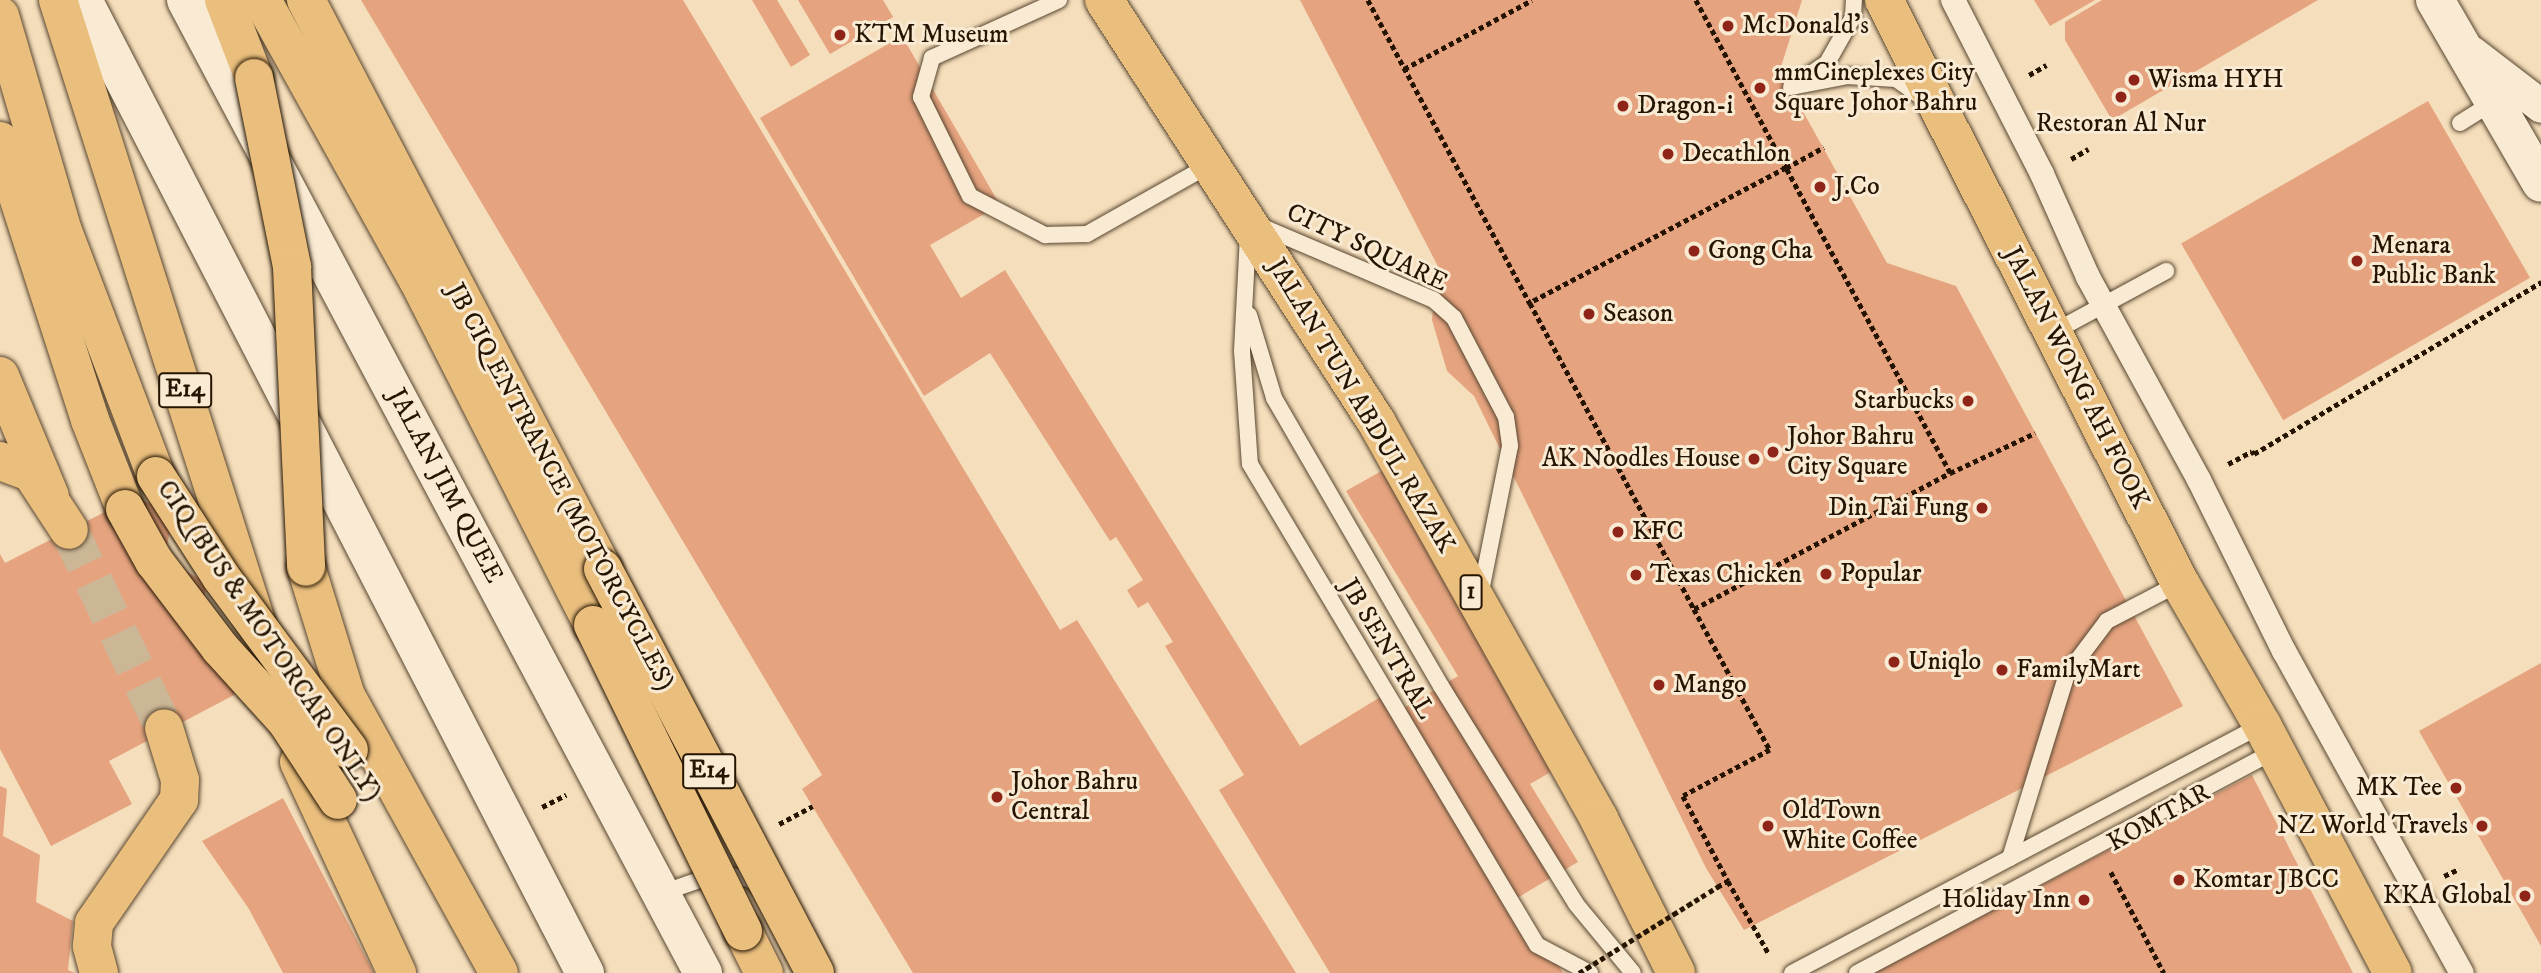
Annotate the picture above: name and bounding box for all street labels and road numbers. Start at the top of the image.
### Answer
street label: CITY SQUARE [1281,197,1453,299]
street label: JALAN WONG AH FOOK [1996,242,2156,514]
street label: JALAN TUN ABDUL RAZAK [1261,253,1461,559]
street label: JB CIQ ENTRANCE (MOTORCYCLES) [439,278,681,696]
road number: E14 [157,370,213,410]
street label: JALAN JIM QUEE [381,383,509,589]
street label: CIQ (BUS & MOTORCAR ONLY) [150,475,388,807]
road number: 1 [1459,572,1483,612]
street label: JB SENTRAL [1333,573,1441,725]
road number: E14 [681,750,737,792]
street label: KOMTAR [2102,777,2216,859]

